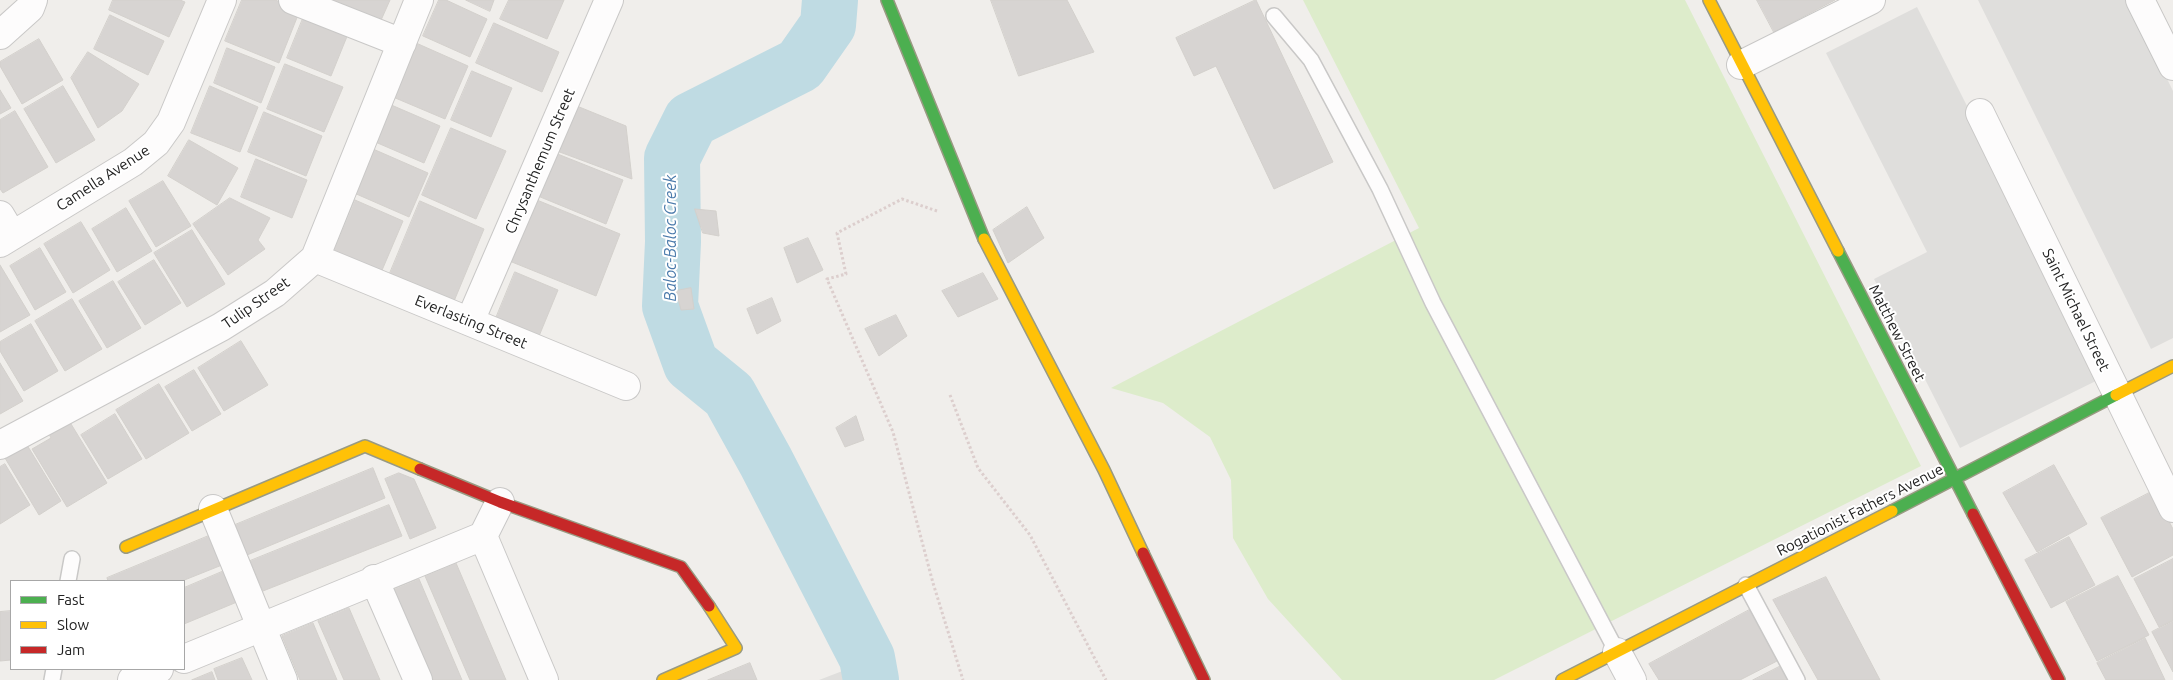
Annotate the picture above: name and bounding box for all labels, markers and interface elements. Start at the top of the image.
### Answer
street label: Chrysanthemum Street [501,86,579,236]
street label: Camella Avenue [53,141,153,215]
water label: Baloc-Baloc Creek [661,175,681,301]
street label: Saint Michael Street [2038,246,2114,374]
street label: Tulip Street [219,273,293,333]
street label: Matthew Street [1865,282,1929,384]
street label: Everlasting Street [412,291,530,353]
street label: Rogationist Fathers Avenue [1774,460,1946,560]
legend [10,580,185,670]
text: Fast [57,591,84,608]
text: Slow [57,616,89,633]
text: Jam [57,641,85,658]

